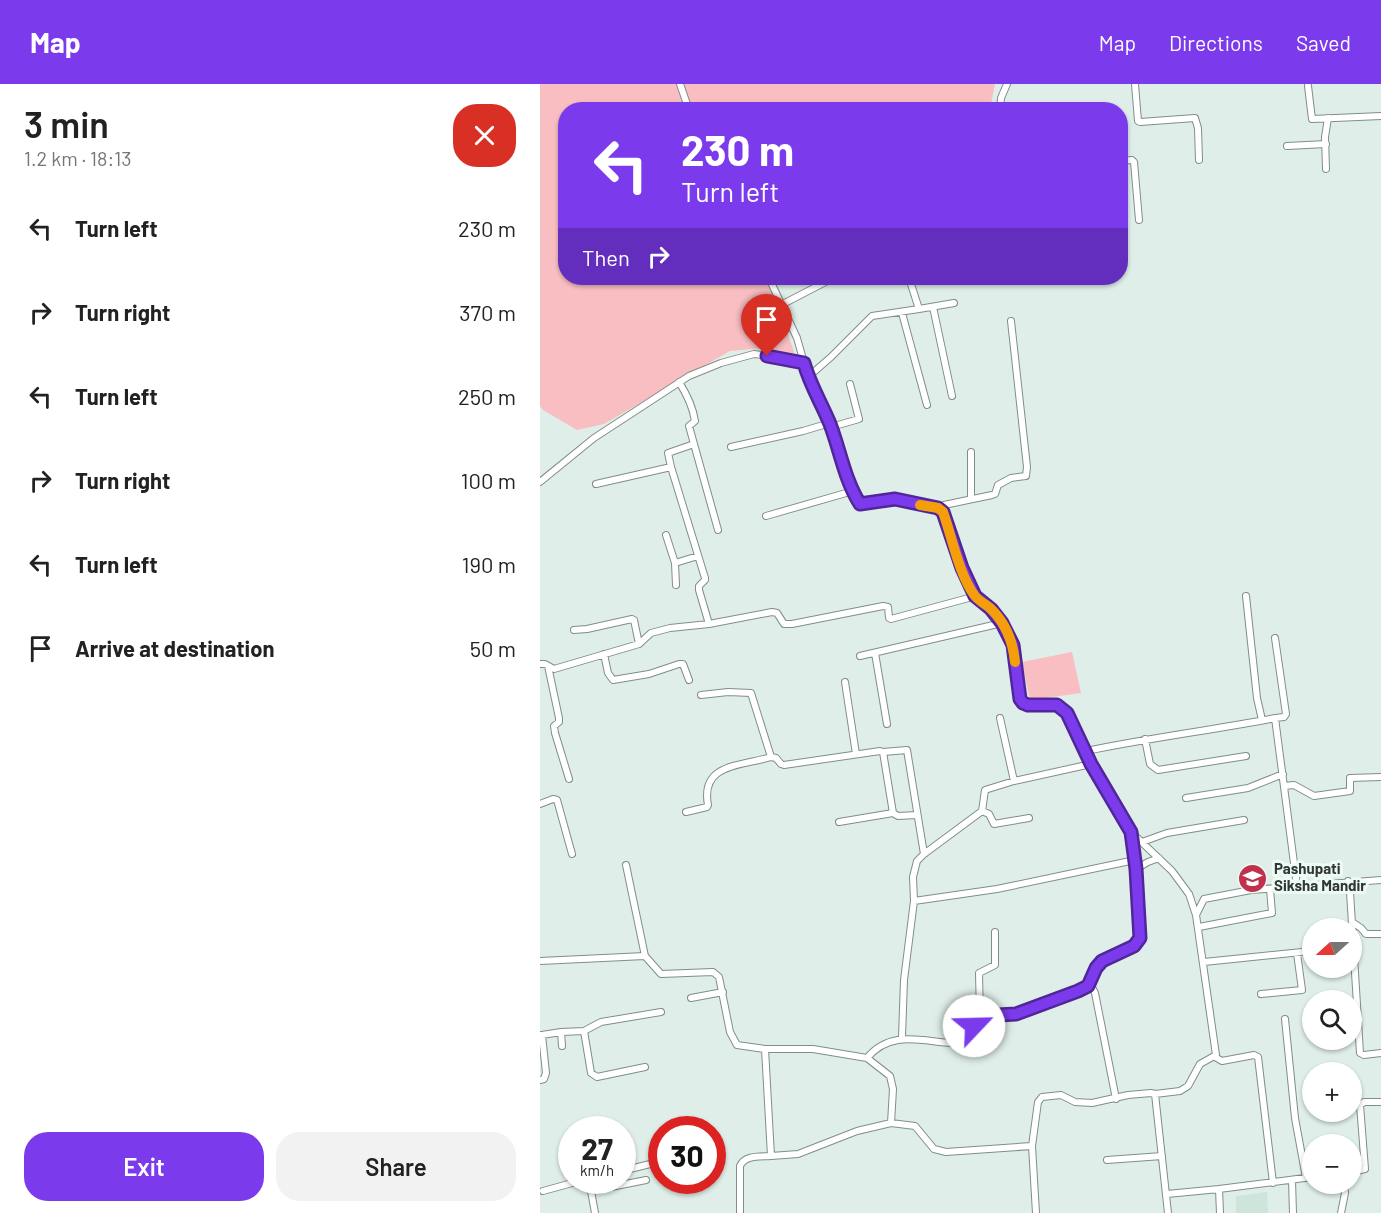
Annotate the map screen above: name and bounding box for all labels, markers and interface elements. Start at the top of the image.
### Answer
text: Map [30,25,81,59]
text: Map [1099,30,1136,55]
text: Directions [1169,30,1263,55]
text: Saved [1296,30,1351,55]
text: 3 min [24,102,109,145]
button: close [453,104,516,167]
text: 230 m [681,124,794,174]
icon: left [582,126,660,204]
text: 1.2 km · 18:13 [24,146,132,170]
text: Turn left [681,175,779,207]
icon: left [24,212,57,245]
text: Turn left [75,215,158,241]
text: 230 m [458,215,516,241]
icon: right [642,240,675,273]
text: Then [582,244,630,270]
pin [741,294,792,356]
icon: right [24,296,57,329]
text: Turn right [75,299,170,325]
text: 370 m [459,299,516,325]
icon: arrive [750,303,783,336]
icon: left [24,380,57,413]
text: Turn left [75,383,158,409]
text: 250 m [458,383,516,409]
icon: right [24,464,57,497]
text: Turn right [75,467,170,493]
text: 100 m [461,467,516,493]
icon: left [24,548,57,581]
text: Turn left [75,551,158,577]
text: 190 m [462,551,516,577]
icon: arrive [24,632,57,665]
text: Arrive at destination [75,635,274,661]
text: 50 m [470,635,516,661]
place label: Pashupati Siksha Mandir [1274,859,1366,894]
school or university icon: Pashupati Siksha Mandir [1237,862,1269,894]
north arrow [1302,918,1362,978]
map controls [1302,918,1362,1194]
button: search [1302,990,1362,1050]
position arrow [942,994,1006,1058]
button: + [1302,1062,1362,1122]
speed limit sign: 30 [648,1116,726,1194]
text: 27 [581,1130,613,1166]
button: Exit [24,1132,264,1201]
button: Share [276,1132,516,1201]
button: − [1302,1134,1362,1194]
text: km/h [580,1161,614,1179]

